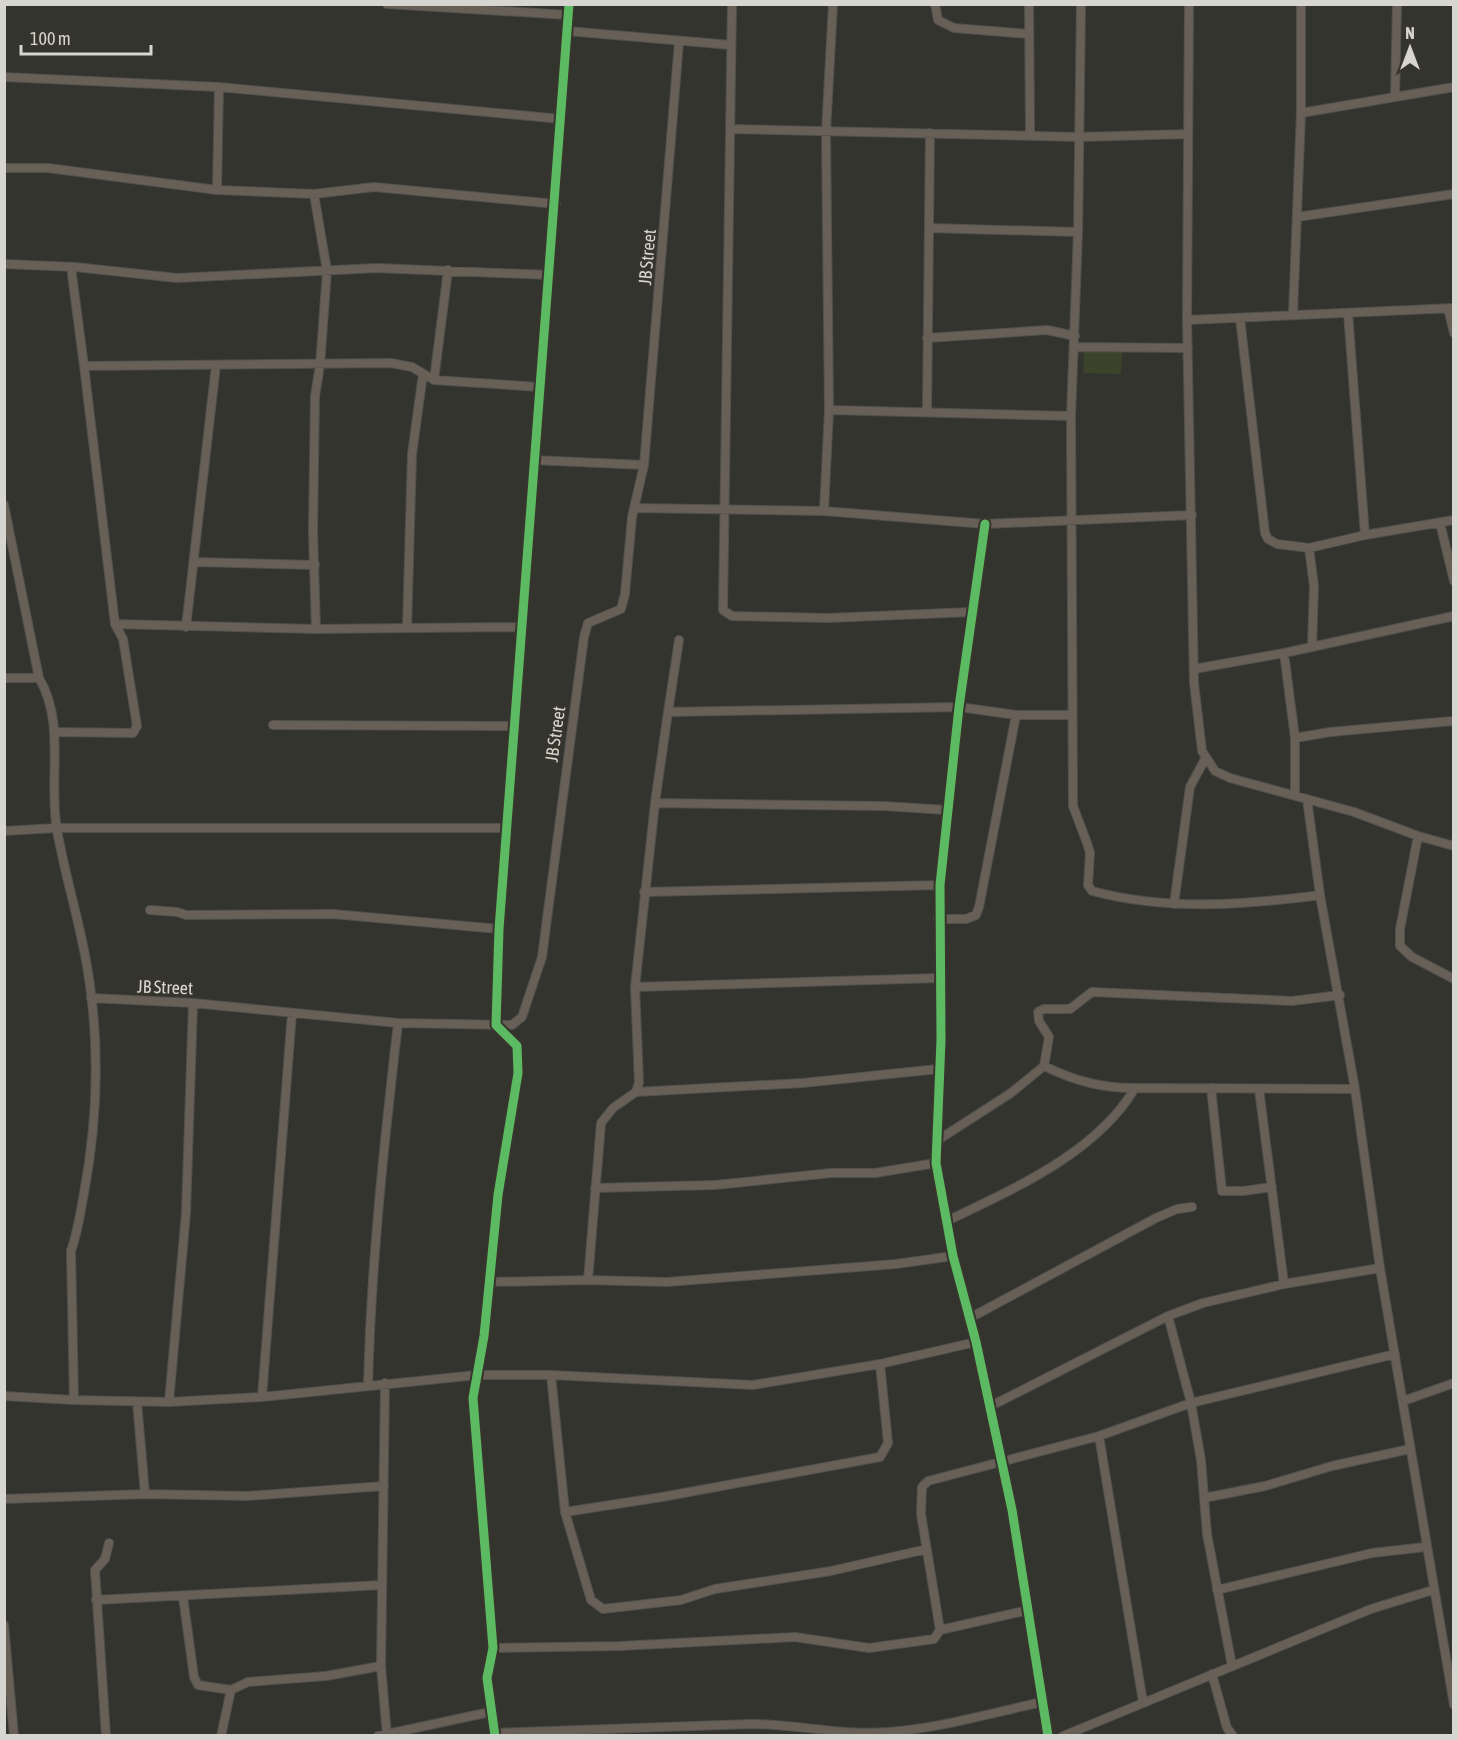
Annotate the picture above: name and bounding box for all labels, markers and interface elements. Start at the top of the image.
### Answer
scale bar [21,18,152,56]
north arrow [1380,18,1440,78]
text: N [1405,24,1415,42]
text: 100 m [30,28,71,49]
street label: JB Street [634,228,660,286]
street label: JB Street [541,705,569,763]
street label: JB Street [137,976,193,998]

